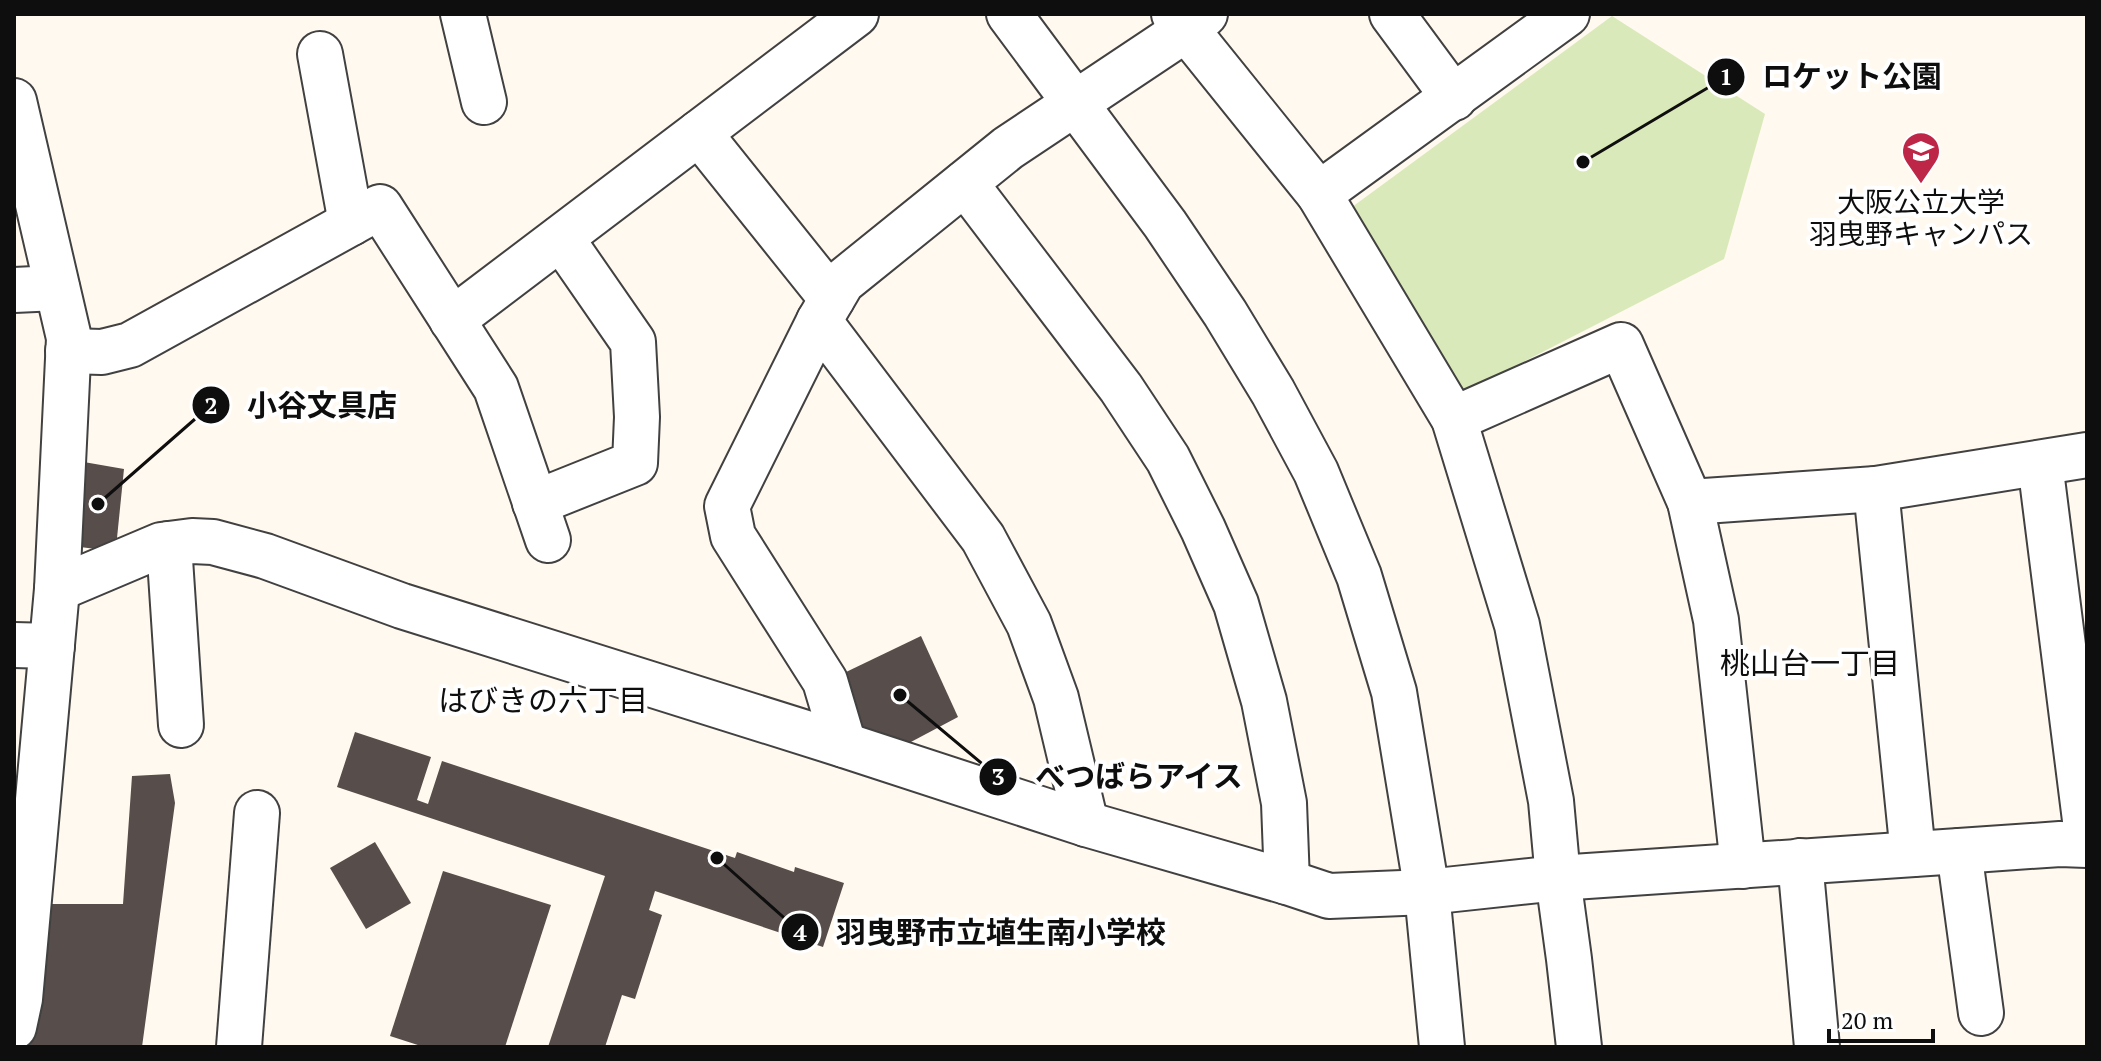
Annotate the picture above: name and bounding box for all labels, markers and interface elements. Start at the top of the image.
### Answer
callout: ロケット公園 [1706,50,1958,104]
text: ロケット公園 [1762,56,1942,96]
text: 1 [1719,60,1733,92]
school or university icon: 大阪公立大学 羽曳野キャンパス [1900,130,1942,185]
place label: 大阪公立大学 羽曳野キャンパス [1809,183,2033,252]
callout: 小谷文具店 [191,378,413,432]
text: 小谷文具店 [247,385,397,425]
text: 2 [204,389,218,421]
district label: 桃山台一丁目 [1720,643,1900,683]
district label: はびきの六丁目 [438,680,648,720]
callout: べつばらアイス [978,750,1260,804]
text: べつばらアイス [1035,756,1243,796]
text: 3 [991,760,1005,792]
callout: 羽曳野市立埴生南小学校 [780,905,1182,959]
text: 羽曳野市立埴生南小学校 [836,912,1166,952]
text: 4 [793,916,807,948]
scale bar [1829,993,1933,1043]
text: 20 m [1841,1004,1893,1036]

